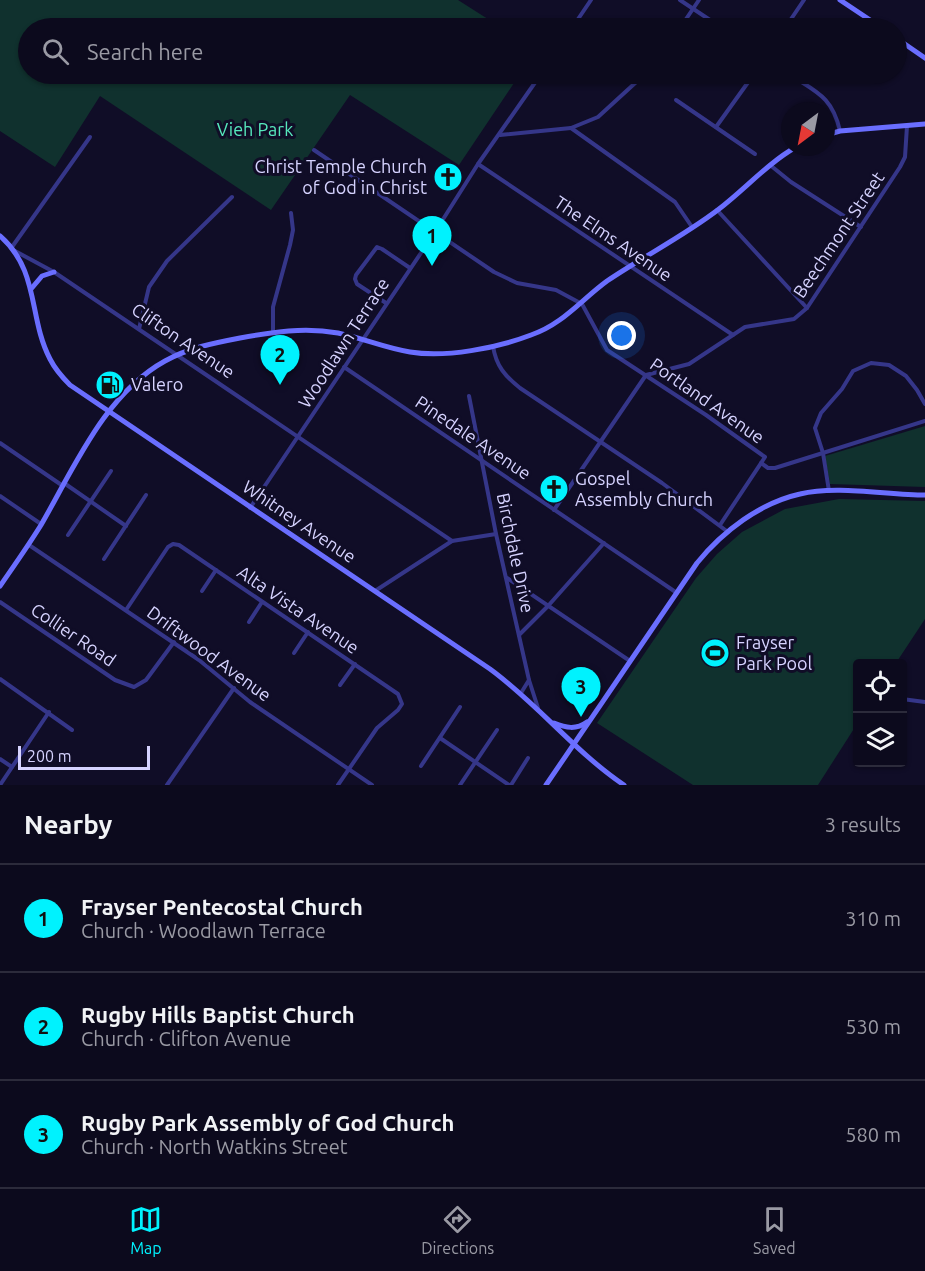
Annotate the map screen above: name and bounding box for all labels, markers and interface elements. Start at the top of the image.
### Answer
search box [18,18,907,84]
icon: search [39,35,72,68]
text: Search here [87,39,203,64]
north arrow [781,102,835,156]
park label: Vieh Park [217,119,293,139]
place label: Christ Temple Church of God in Christ [255,156,427,197]
church icon: Christ Temple Church of God in Christ [432,161,464,193]
street label: Beechmont Street [789,168,888,301]
street label: The Elms Avenue [551,191,676,285]
pin: 1 [412,216,452,266]
street label: Woodlawn Terrace [294,274,393,411]
street label: Clifton Avenue [128,298,239,382]
your location [607,321,636,350]
pin: 2 [260,336,300,385]
street label: Portland Avenue [647,353,768,447]
fuel station icon: Valero [94,369,126,401]
place label: Valero [131,374,183,394]
street label: Pinedale Avenue [412,391,535,483]
place label: Gospel Assembly Church [575,468,713,509]
church icon: Gospel Assembly Church [538,473,570,505]
street label: Whitney Avenue [239,476,360,566]
street label: Birchdale Drive [493,491,538,615]
street label: Alta Vista Avenue [234,561,363,657]
street label: Collier Road [27,599,120,670]
street label: Driftwood Avenue [144,602,275,705]
place label: Frayser Park Pool [736,632,813,673]
sports icon: Frayser Park Pool [699,637,731,669]
map controls [853,659,907,767]
button: locate [853,659,907,713]
pin: 3 [562,668,600,717]
button: layers [853,713,907,767]
scale bar [18,743,150,770]
text: 200 m [27,747,72,765]
text: Nearby [24,810,112,839]
text: 3 results [825,813,901,836]
text: Frayser Pentecostal Church [81,894,363,919]
text: 1 [38,907,49,930]
text: 310 m [845,907,901,930]
text: Church · Woodlawn Terrace [81,919,326,942]
text: Rugby Hills Baptist Church [81,1002,355,1027]
text: 2 [38,1015,49,1038]
text: 530 m [845,1015,901,1038]
text: Church · Clifton Avenue [81,1027,291,1050]
text: Rugby Park Assembly of God Church [81,1110,454,1135]
text: 3 [38,1123,49,1146]
text: 580 m [845,1123,901,1146]
text: Church · North Watkins Street [81,1135,348,1158]
tab: Map [129,1203,162,1257]
tab: Directions [421,1203,494,1257]
tab: Saved [753,1203,796,1257]

